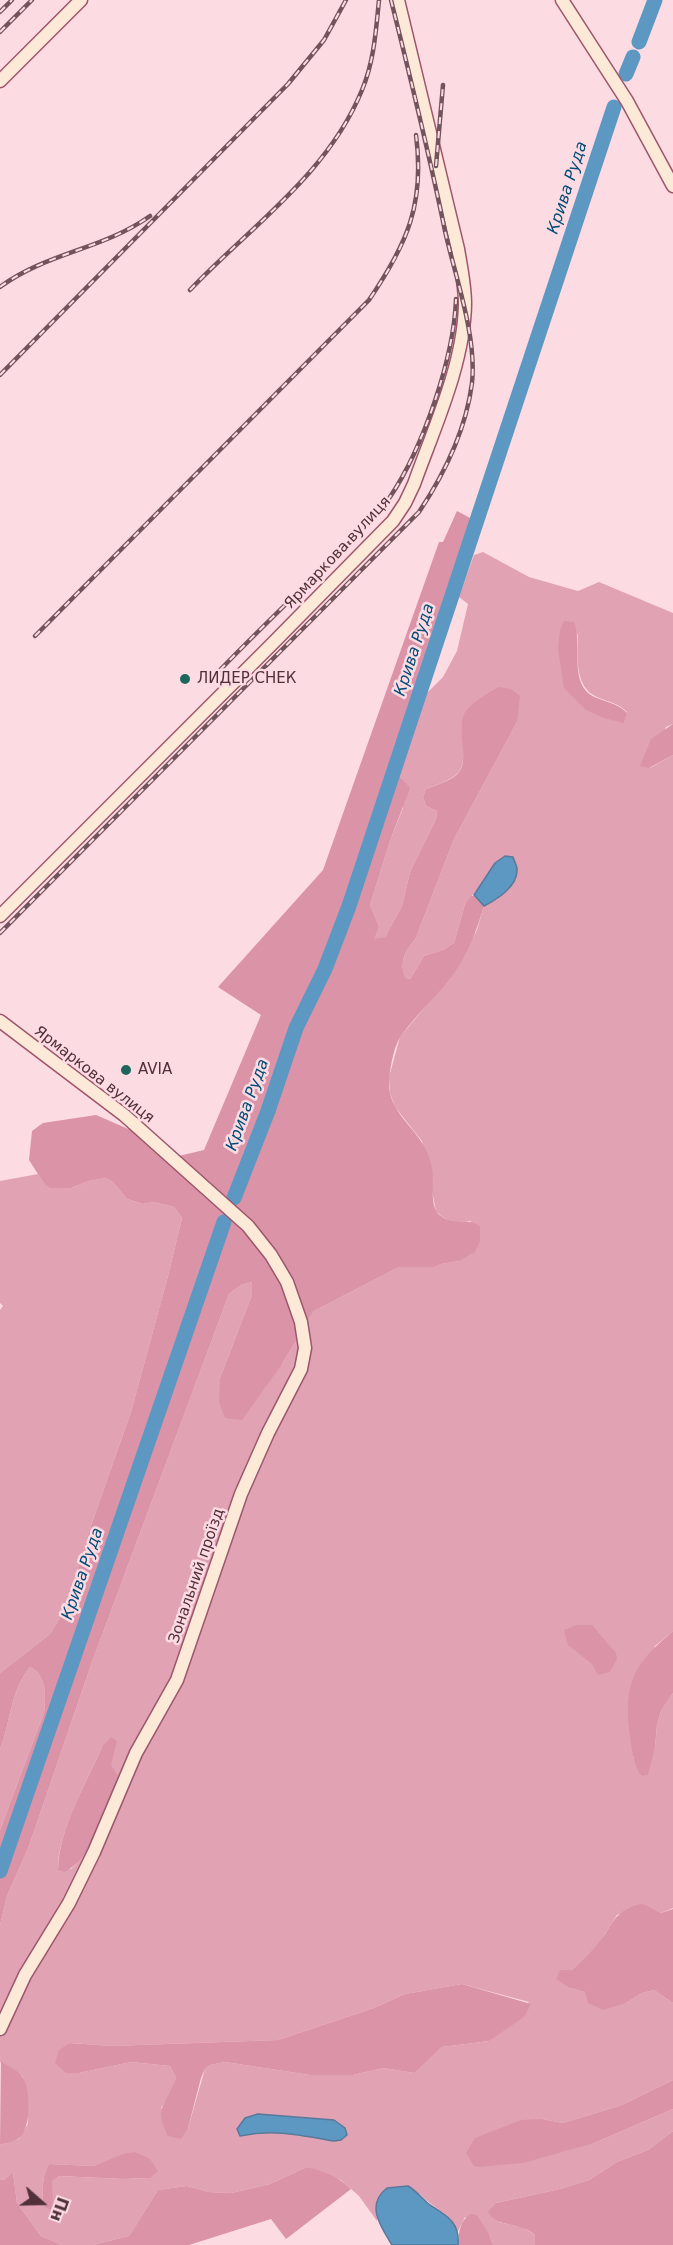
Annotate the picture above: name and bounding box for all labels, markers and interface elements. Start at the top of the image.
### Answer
water label: Крива Руда [544,139,592,237]
street label: Ярмаркова вулиця [281,493,395,613]
water label: Крива Руда [391,601,439,699]
place label: ЛИДЕР СНЕК [197,670,296,688]
marker: ЛИДЕР СНЕК [178,672,192,686]
street label: Ярмаркова вулиця [30,1023,158,1127]
water label: Крива Руда [223,1057,273,1153]
place label: AVIA [138,1061,172,1079]
marker: AVIA [119,1063,133,1077]
street label: Зональний проїзд [165,1506,229,1646]
water label: Крива Руда [58,1525,108,1623]
north arrow [12,2173,72,2233]
text: Пн [46,2195,72,2224]

